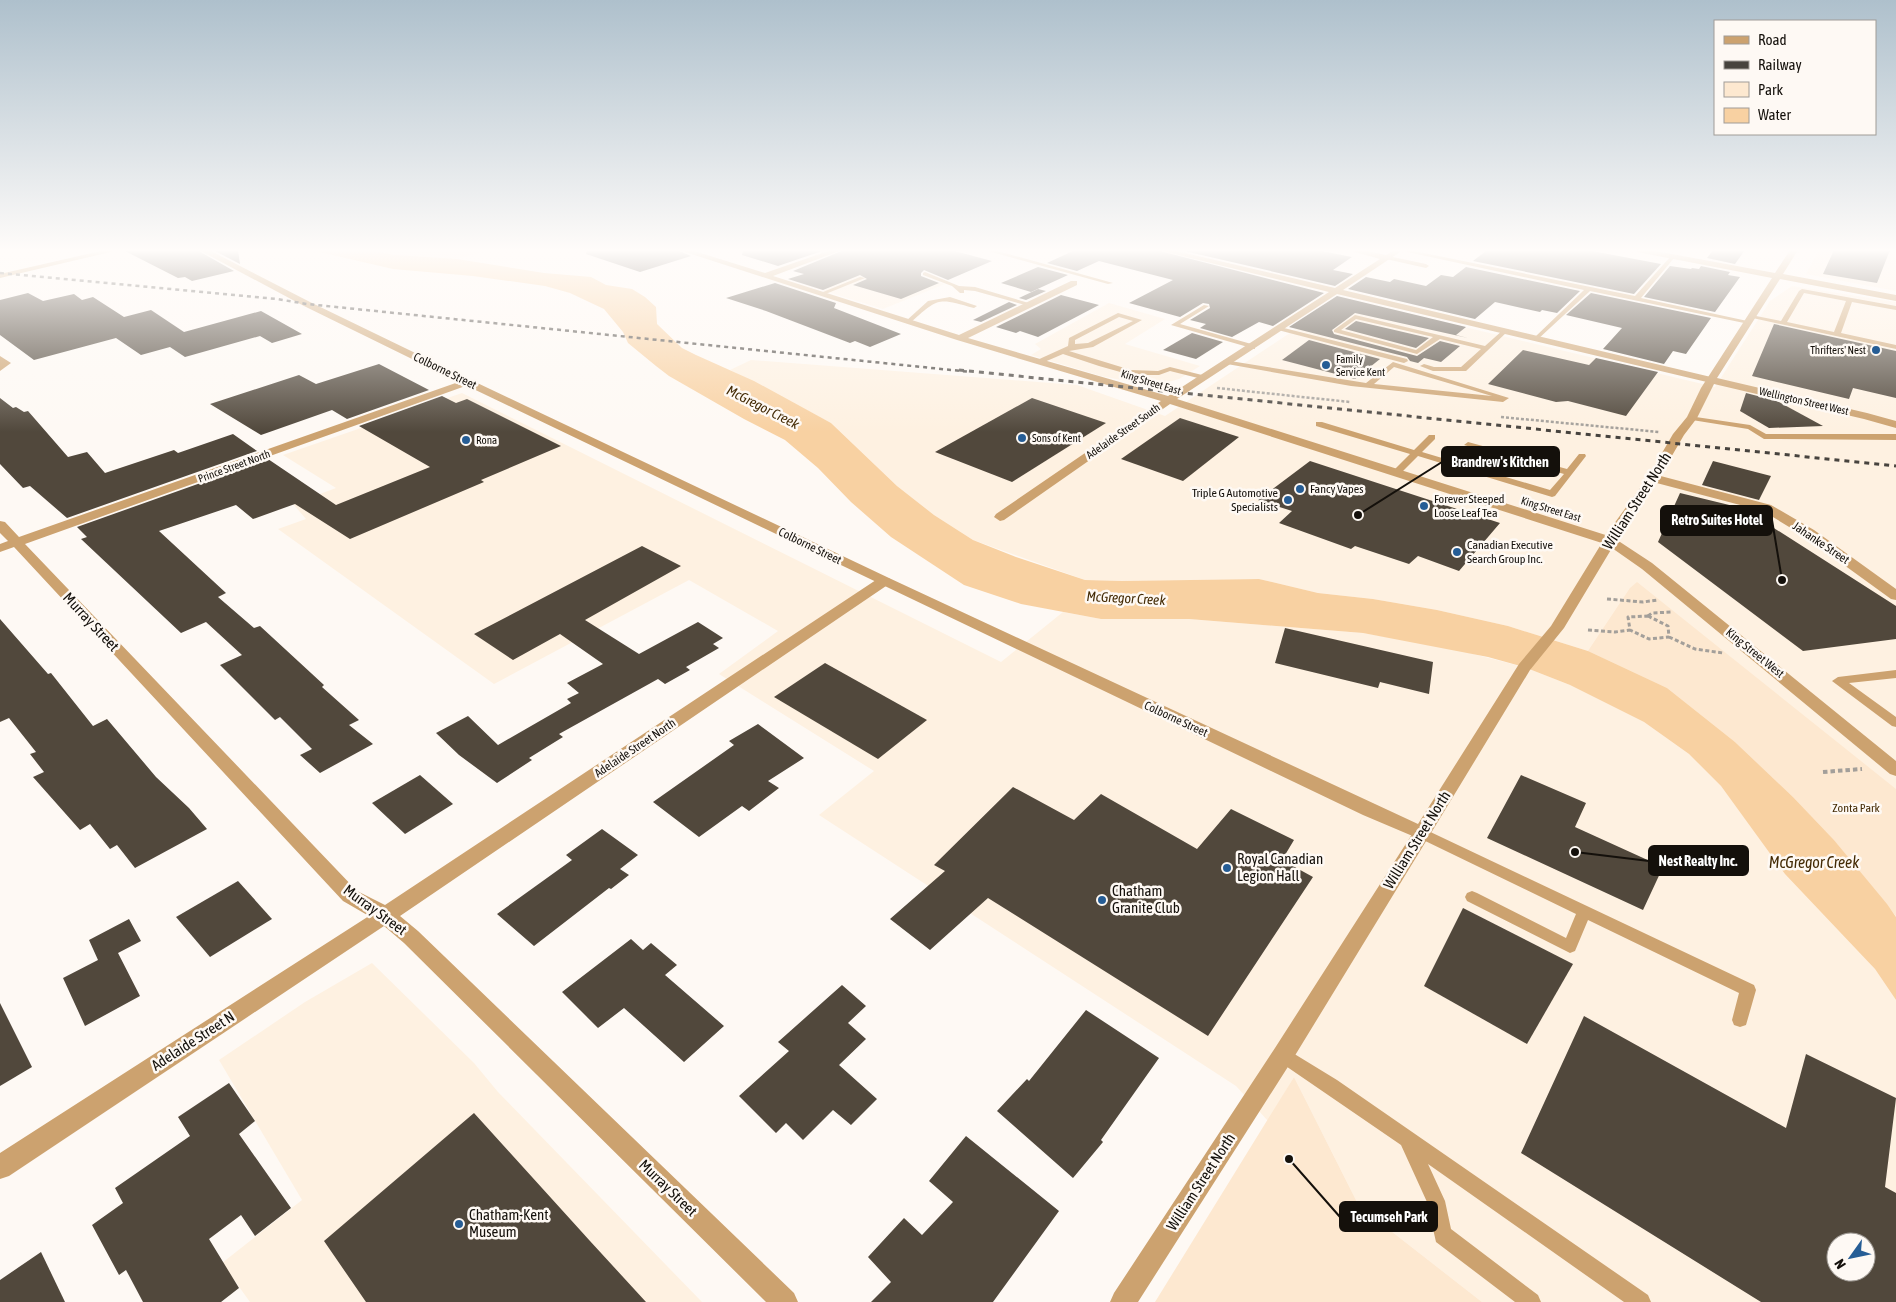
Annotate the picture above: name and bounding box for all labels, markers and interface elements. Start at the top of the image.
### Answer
legend [1714,20,1876,135]
text: Road [1758,31,1787,48]
text: Railway [1758,56,1802,73]
text: Park [1758,81,1783,98]
text: Water [1758,106,1791,123]
place label: Thrifters' Nest [1810,344,1866,356]
marker: Thrifters' Nest [1870,344,1882,356]
street label: Colborne Street [411,350,479,393]
place label: Family Service Kent [1336,353,1385,378]
marker: Family Service Kent [1320,359,1332,371]
street label: King Street East [1120,367,1182,397]
water label: McGregor Creek [724,382,803,433]
street label: Wellington Street West [1758,385,1850,417]
street label: Adelaide Street South [1084,401,1162,461]
marker: Sons of Kent [1016,432,1028,444]
place label: Sons of Kent [1032,432,1081,444]
marker: Rona [460,434,472,446]
place label: Rona [476,434,497,446]
street label: Prince Street North [196,447,272,485]
callout: Brandrew's Kitchen [1442,447,1559,476]
street label: William Street North [1599,449,1674,552]
text: Brandrew's Kitchen [1451,454,1549,470]
place label: Fancy Vapes [1310,482,1364,496]
marker: Fancy Vapes [1294,483,1306,495]
place label: Triple G Automotive Specialists [1192,486,1278,514]
place label: Forever Steeped Loose Leaf Tea [1434,492,1505,520]
marker: Triple G Automotive Specialists [1282,494,1294,506]
street label: King Street East [1520,494,1582,524]
marker: Forever Steeped Loose Leaf Tea [1418,500,1430,512]
callout: Retro Suites Hotel [1661,506,1772,535]
text: Retro Suites Hotel [1671,512,1763,528]
street label: Jahanke Street [1790,519,1852,567]
street label: Colborne Street [776,525,844,568]
place label: Canadian Executive Search Group Inc. [1467,538,1553,566]
marker: Canadian Executive Search Group Inc. [1451,546,1463,558]
water label: McGregor Creek [1086,588,1167,608]
street label: Murray Street [60,589,123,655]
street label: King Street West [1723,625,1787,681]
street label: Colborne Street [1142,698,1210,740]
street label: Adelaide Street North [592,716,678,780]
street label: William Street North [1380,788,1454,892]
park label: Zonta Park [1832,801,1881,815]
callout: Nest Realty Inc. [1649,846,1748,875]
place label: Royal Canadian Legion Hall [1237,850,1323,884]
text: Nest Realty Inc. [1659,853,1738,869]
water label: McGregor Creek [1769,853,1860,872]
marker: Royal Canadian Legion Hall [1221,862,1233,874]
street label: Murray Street [340,881,410,938]
place label: Chatham Granite Club [1112,882,1180,916]
marker: Chatham Granite Club [1096,894,1108,906]
street label: Adelaide Street N [148,1007,237,1074]
street label: William Street North [1163,1130,1238,1233]
street label: Murray Street [636,1156,701,1219]
callout: Tecumseh Park [1340,1202,1437,1231]
place label: Chatham-Kent Museum [469,1206,549,1240]
text: Tecumseh Park [1351,1209,1428,1225]
marker: Chatham-Kent Museum [453,1218,465,1230]
north arrow [1826,1232,1876,1282]
text: N [1831,1256,1849,1272]

